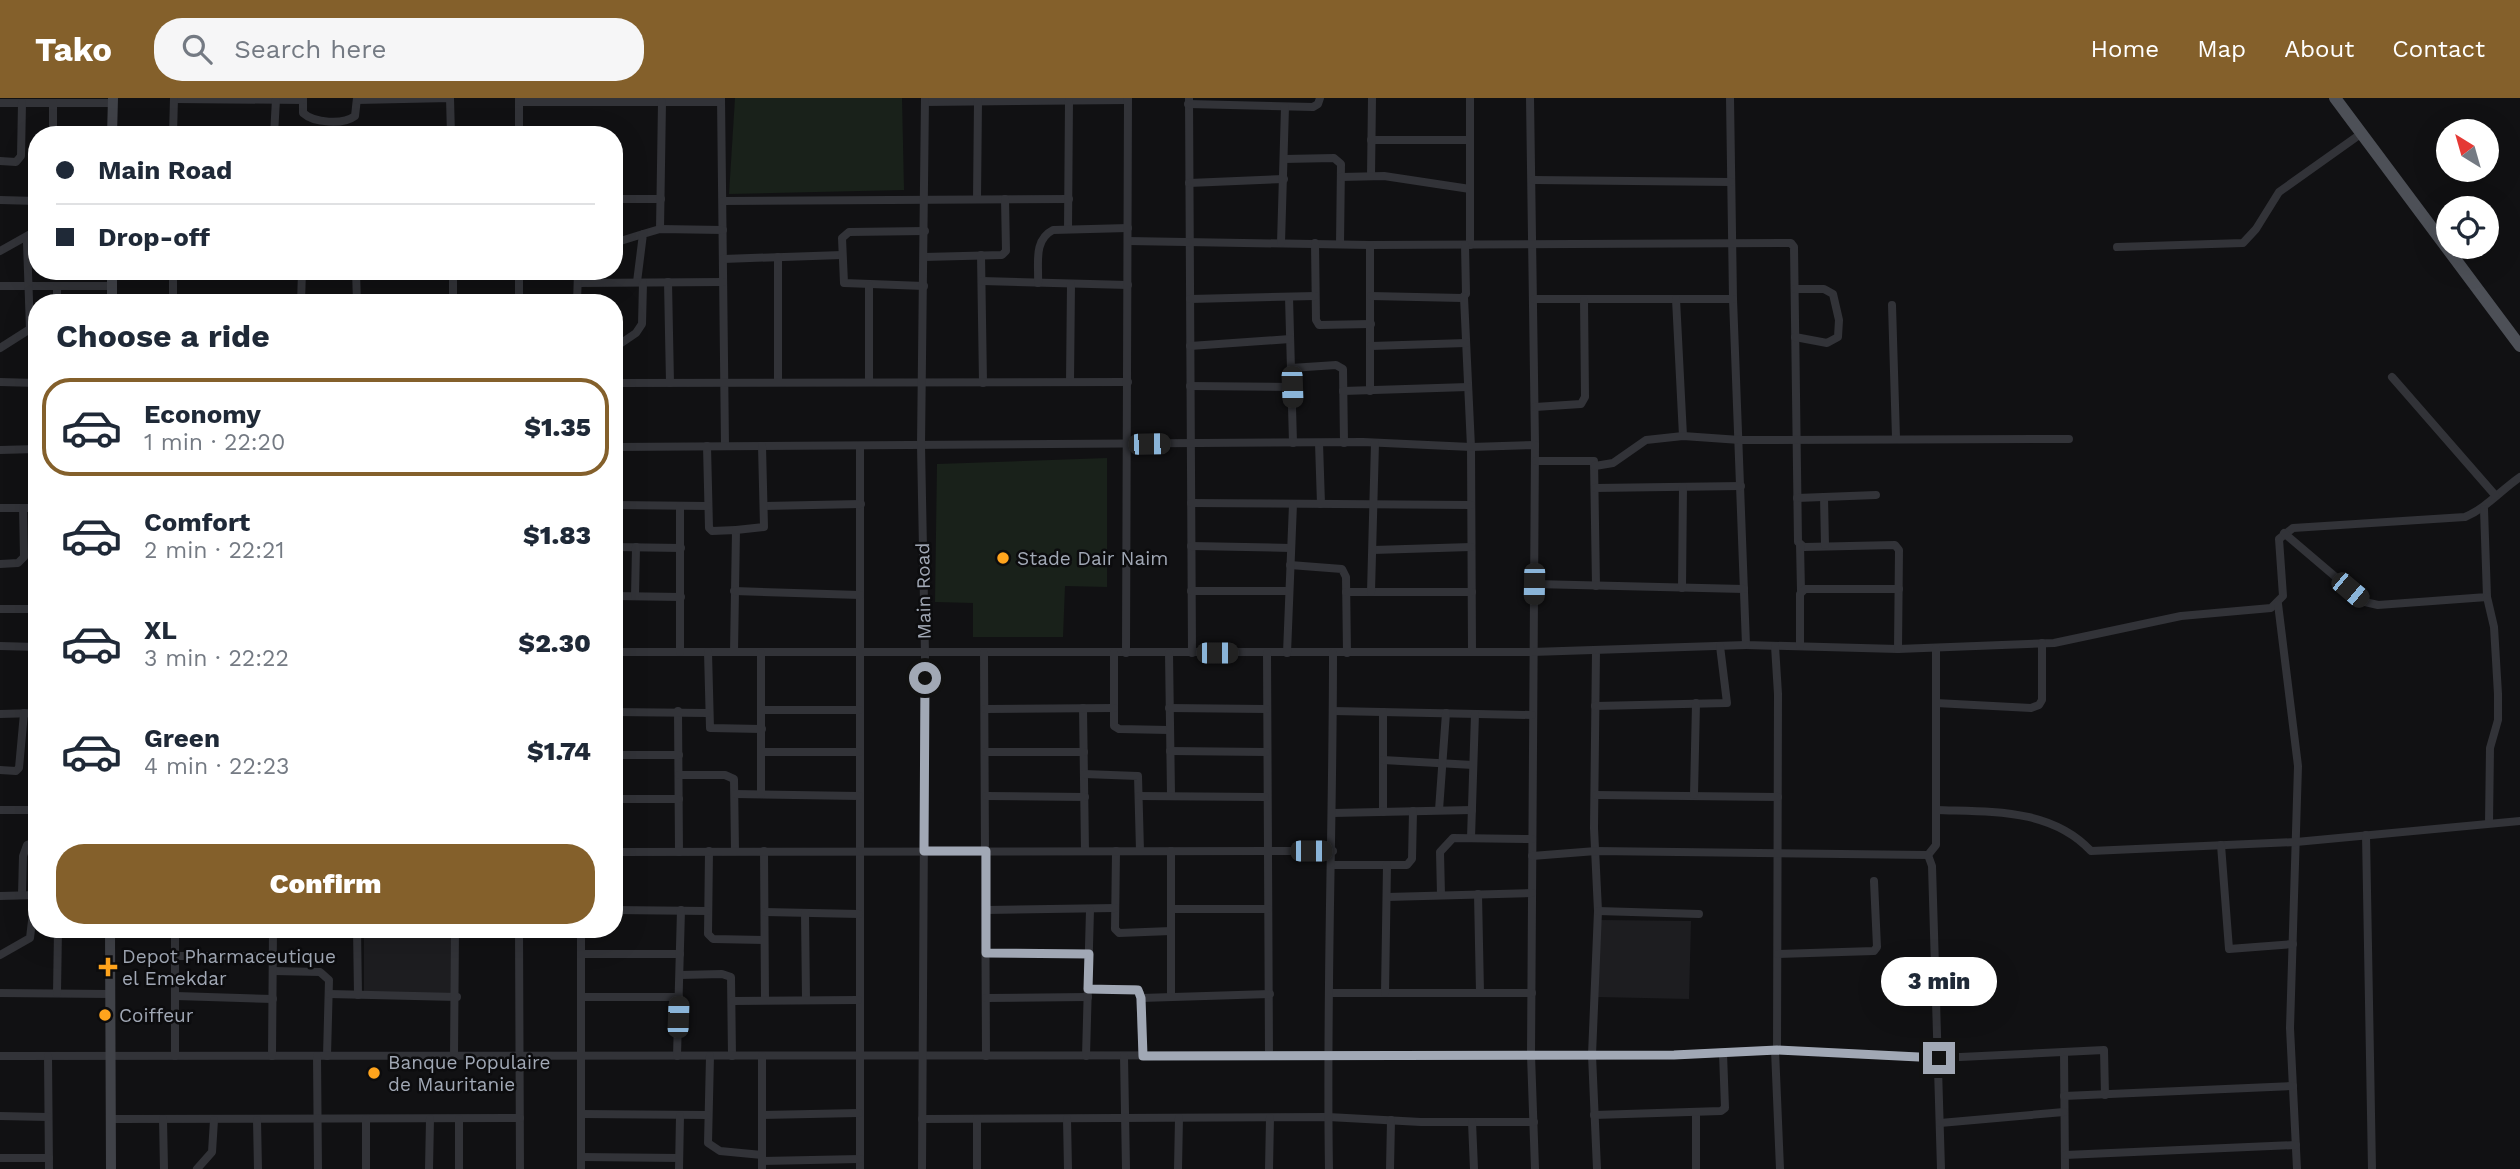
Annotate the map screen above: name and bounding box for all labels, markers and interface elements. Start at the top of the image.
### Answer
search box [154,18,644,81]
text: Tako [35,30,112,69]
icon: search [178,30,216,68]
text: Search here [234,34,387,64]
text: Home [2091,35,2159,63]
text: Map [2197,35,2246,63]
text: About [2284,35,2354,63]
text: Contact [2392,35,2485,63]
north arrow [2436,119,2499,182]
map controls [2436,119,2499,259]
text: Main Road [98,155,232,185]
button: locate [2436,196,2499,259]
text: Drop-off [98,222,210,252]
text: Choose a ride [56,317,270,355]
car [1281,366,1304,408]
icon: car [60,396,123,459]
text: Economy [144,399,261,429]
text: $1.35 [524,412,591,442]
text: 1 min · 22:20 [144,429,285,456]
car [1128,433,1171,455]
icon: car [60,504,123,567]
text: Comfort [144,507,250,537]
text: $1.83 [523,520,591,550]
text: 2 min · 22:21 [144,537,284,564]
street label: Main Road [911,543,936,639]
place label: Stade Dair Naim [1017,547,1168,570]
marker: Stade Dair Naim [995,550,1011,566]
car [1524,563,1545,605]
car [2328,568,2373,612]
icon: car [60,612,123,675]
text: XL [144,615,177,645]
text: $2.30 [518,628,591,658]
car [1197,643,1239,664]
text: 3 min · 22:22 [144,645,289,672]
route start [909,662,941,694]
icon: car [60,720,123,783]
text: Green [144,723,220,753]
text: $1.74 [527,736,591,766]
text: 4 min · 22:23 [144,753,290,780]
car [1291,841,1333,862]
button: Confirm [56,844,595,924]
place label: Depot Pharmaceutique el Emekdar [122,945,336,990]
callout: 3 min [1881,956,1997,1006]
marker: Depot Pharmaceutique el Emekdar [100,959,116,975]
text: 3 min [1908,968,1970,995]
car [667,996,690,1038]
place label: Coiffeur [119,1004,194,1027]
marker: Coiffeur [97,1007,113,1023]
route end [1923,1042,1955,1074]
place label: Banque Populaire de Mauritanie [388,1051,551,1096]
marker: Banque Populaire de Mauritanie [366,1065,382,1081]

